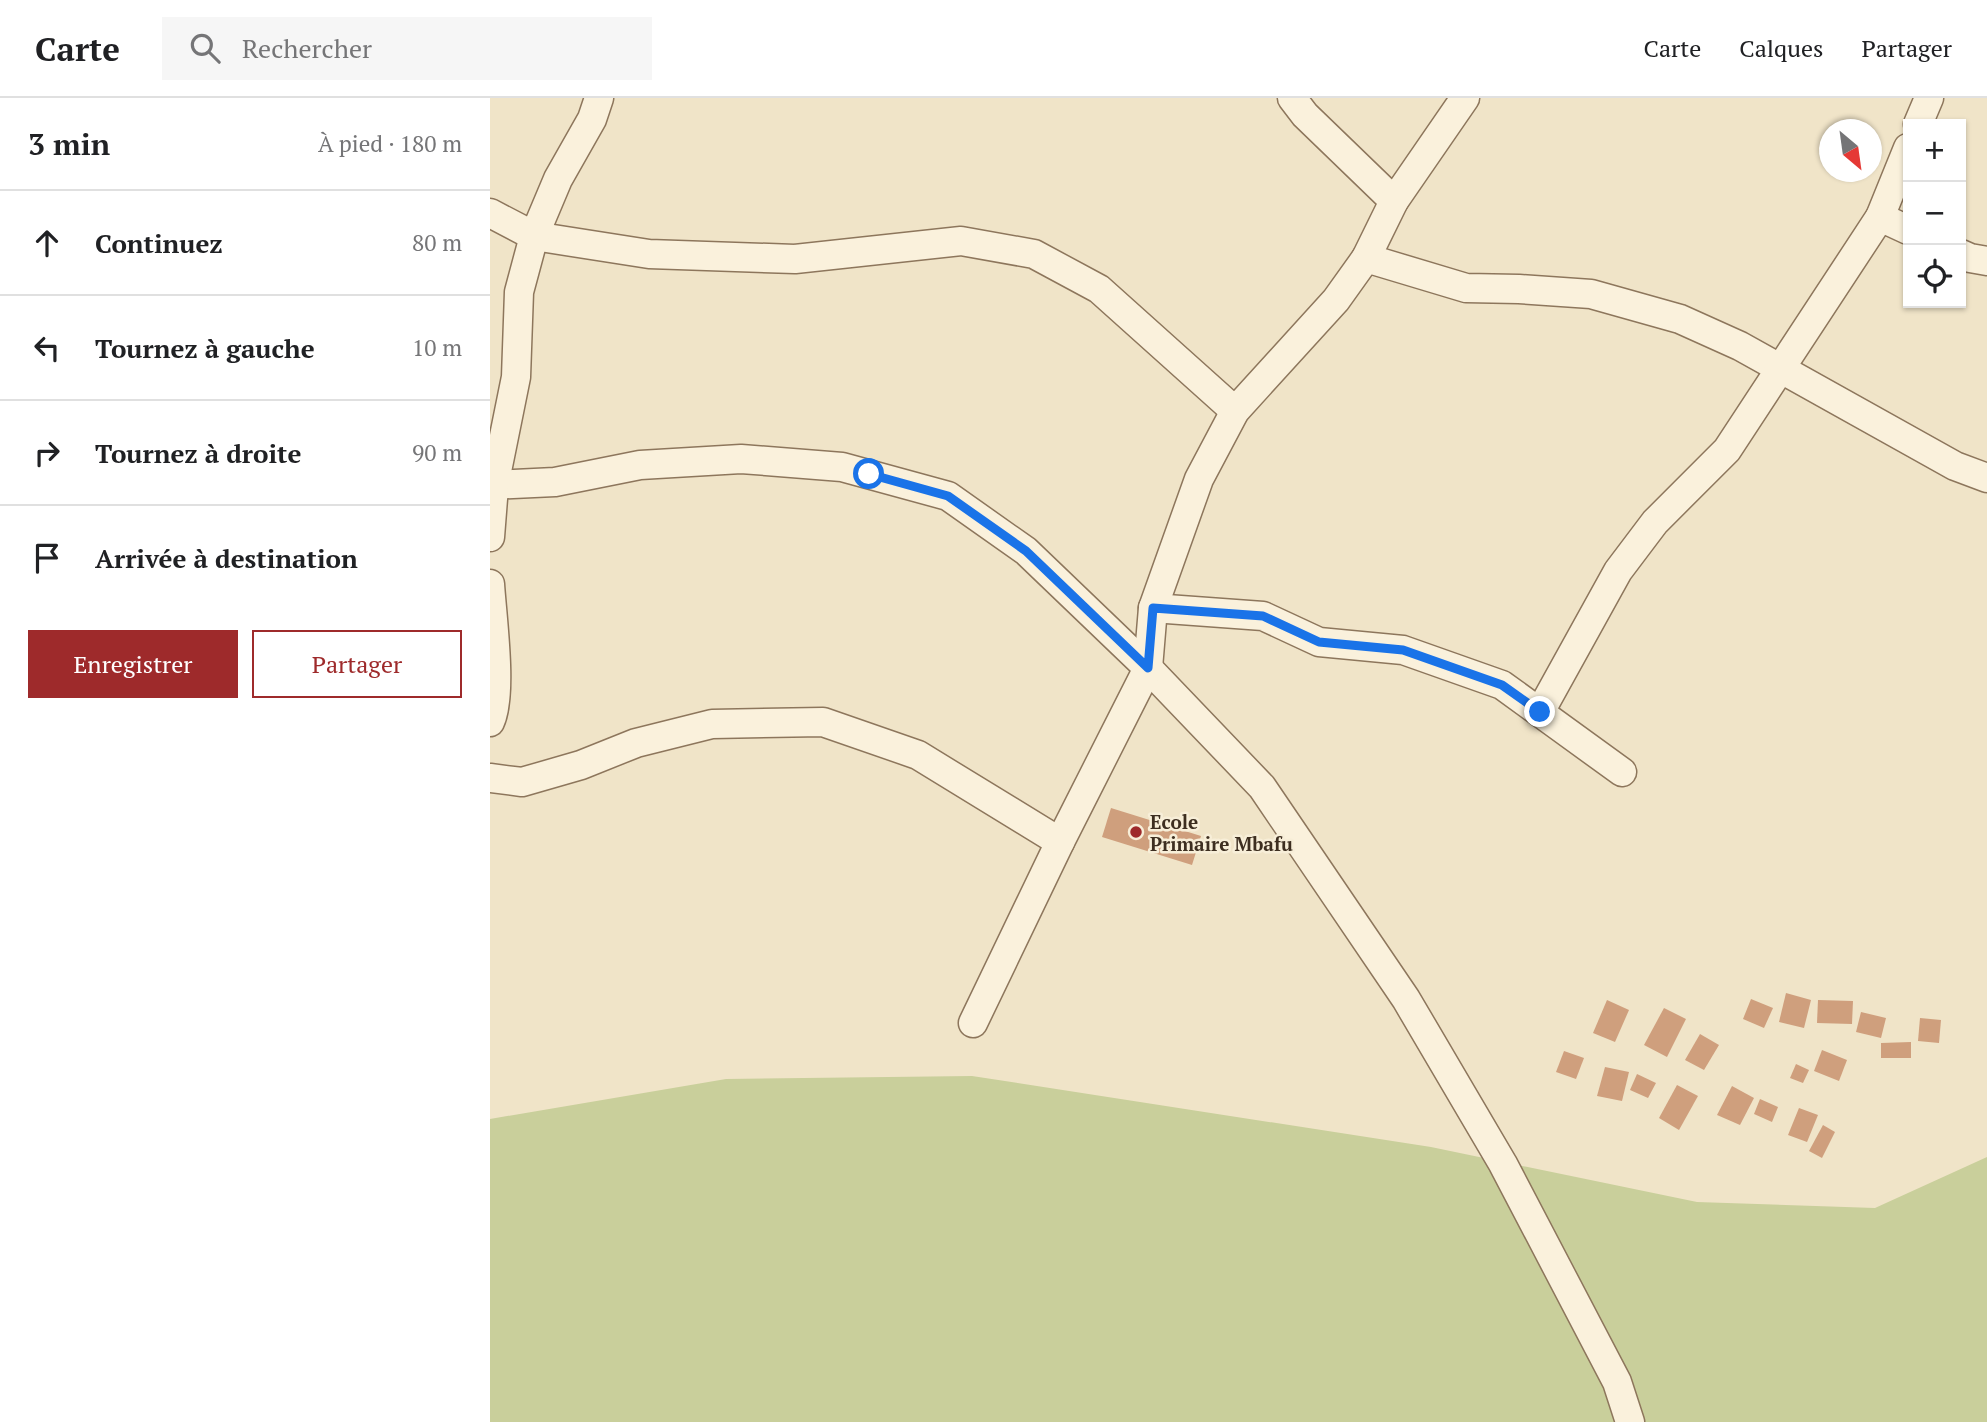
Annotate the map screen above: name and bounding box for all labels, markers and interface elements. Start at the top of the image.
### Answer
search box [162,17,652,80]
text: Carte [35,27,120,70]
icon: search [186,29,224,67]
text: Rechercher [242,31,372,65]
text: Carte [1643,32,1701,64]
text: Calques [1739,32,1823,64]
text: Partager [1861,32,1952,64]
north arrow [1819,119,1882,182]
map controls [1903,119,1966,308]
button: + [1903,119,1966,182]
text: 3 min [28,124,110,164]
text: À pied · 180 m [318,128,462,159]
button: − [1903,182,1966,245]
icon: ahead [28,224,66,262]
text: Continuez [95,226,223,260]
text: 80 m [412,227,462,258]
button: locate [1903,245,1966,308]
icon: left [28,329,66,367]
text: Tournez à gauche [95,331,315,365]
text: 10 m [412,332,462,363]
icon: right [28,434,66,472]
text: Tournez à droite [95,436,301,470]
text: 90 m [412,437,462,468]
route start [853,458,884,489]
icon: arrive [28,539,66,577]
text: Arrivée à destination [95,541,358,575]
button: Enregistrer [28,630,238,698]
button: Partager [252,630,462,698]
route end [1524,696,1555,727]
place label: Ecole Primaire Mbafu [1150,809,1293,856]
marker: Ecole Primaire Mbafu [1128,824,1144,840]

